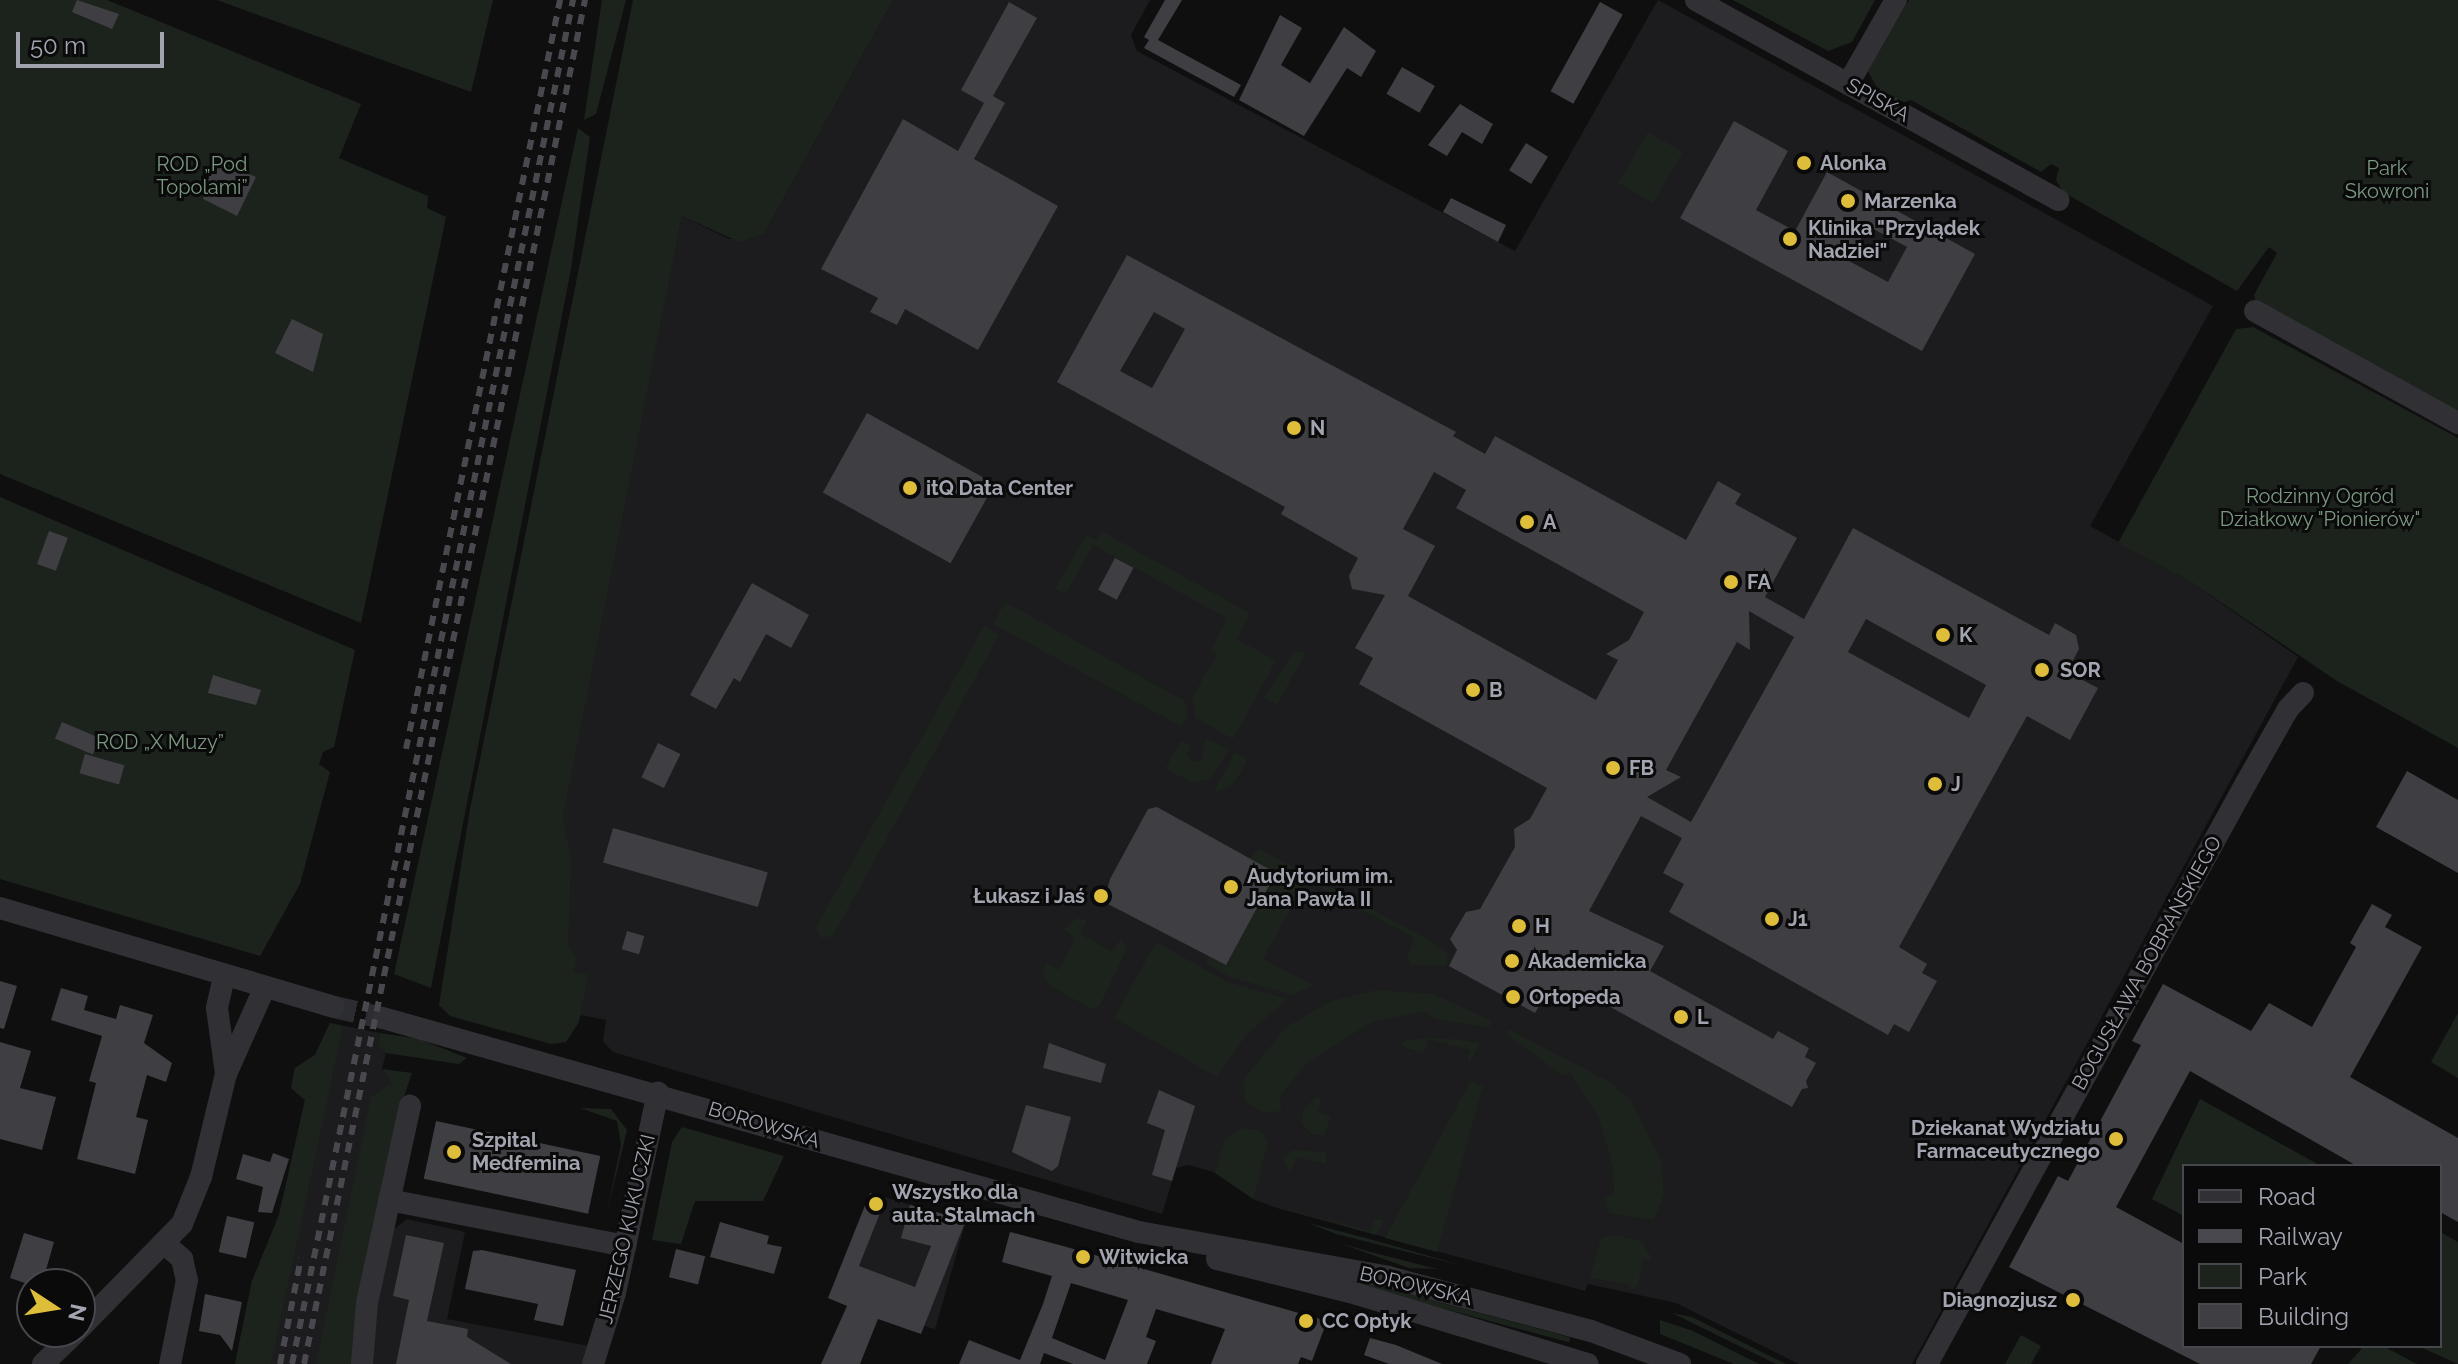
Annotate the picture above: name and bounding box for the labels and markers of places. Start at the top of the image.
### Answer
place label: Alonka [1820,151,1886,175]
marker: Alonka [1795,154,1813,172]
place label: Marzenka [1864,189,1957,213]
marker: Marzenka [1839,192,1857,210]
place label: Klinika "Przylądek Nadziei" [1808,216,1980,263]
marker: Klinika "Przylądek Nadziei" [1779,228,1801,250]
place label: N [1310,416,1325,440]
marker: N [1285,419,1303,437]
place label: itQ Data Center [926,476,1073,500]
marker: itQ Data Center [901,479,919,497]
place label: A [1543,510,1556,534]
marker: A [1518,513,1536,531]
place label: FA [1747,570,1771,594]
marker: FA [1722,573,1740,591]
place label: K [1959,623,1972,647]
marker: K [1934,626,1952,644]
place label: SOR [2060,658,2101,682]
marker: SOR [2031,659,2053,681]
place label: B [1489,678,1503,702]
marker: B [1464,681,1482,699]
place label: FB [1629,756,1654,780]
marker: FB [1604,759,1622,777]
place label: J [1951,772,1961,796]
marker: J [1926,775,1944,793]
place label: Audytorium im. Jana Pawła II [1247,864,1393,911]
marker: Audytorium im. Jana Pawła II [1222,878,1240,896]
place label: Łukasz i Jaś [973,884,1085,908]
marker: Łukasz i Jaś [1092,887,1110,905]
place label: J1 [1788,907,1808,931]
marker: J1 [1763,910,1781,928]
place label: H [1535,914,1550,938]
marker: H [1510,917,1528,935]
place label: Akademicka [1528,949,1646,973]
marker: Akademicka [1503,952,1521,970]
place label: Ortopeda [1529,985,1620,1009]
marker: Ortopeda [1504,988,1522,1006]
place label: L [1697,1005,1709,1029]
marker: L [1672,1008,1690,1026]
place label: Dziekanat Wydziału Farmaceutycznego [1910,1116,2100,1163]
place label: Szpital Medfemina [472,1128,581,1175]
marker: Dziekanat Wydziału Farmaceutycznego [2107,1130,2125,1148]
marker: Szpital Medfemina [443,1141,465,1163]
place label: Wszystko dla auta. Stalmach [892,1180,1035,1227]
marker: Wszystko dla auta. Stalmach [867,1195,885,1213]
place label: Witwicka [1099,1245,1188,1269]
marker: Witwicka [1074,1248,1092,1266]
place label: Diagnozjusz [1942,1288,2057,1312]
marker: Diagnozjusz [2064,1291,2082,1309]
place label: CC Optyk [1322,1309,1411,1333]
marker: CC Optyk [1297,1312,1315,1330]

